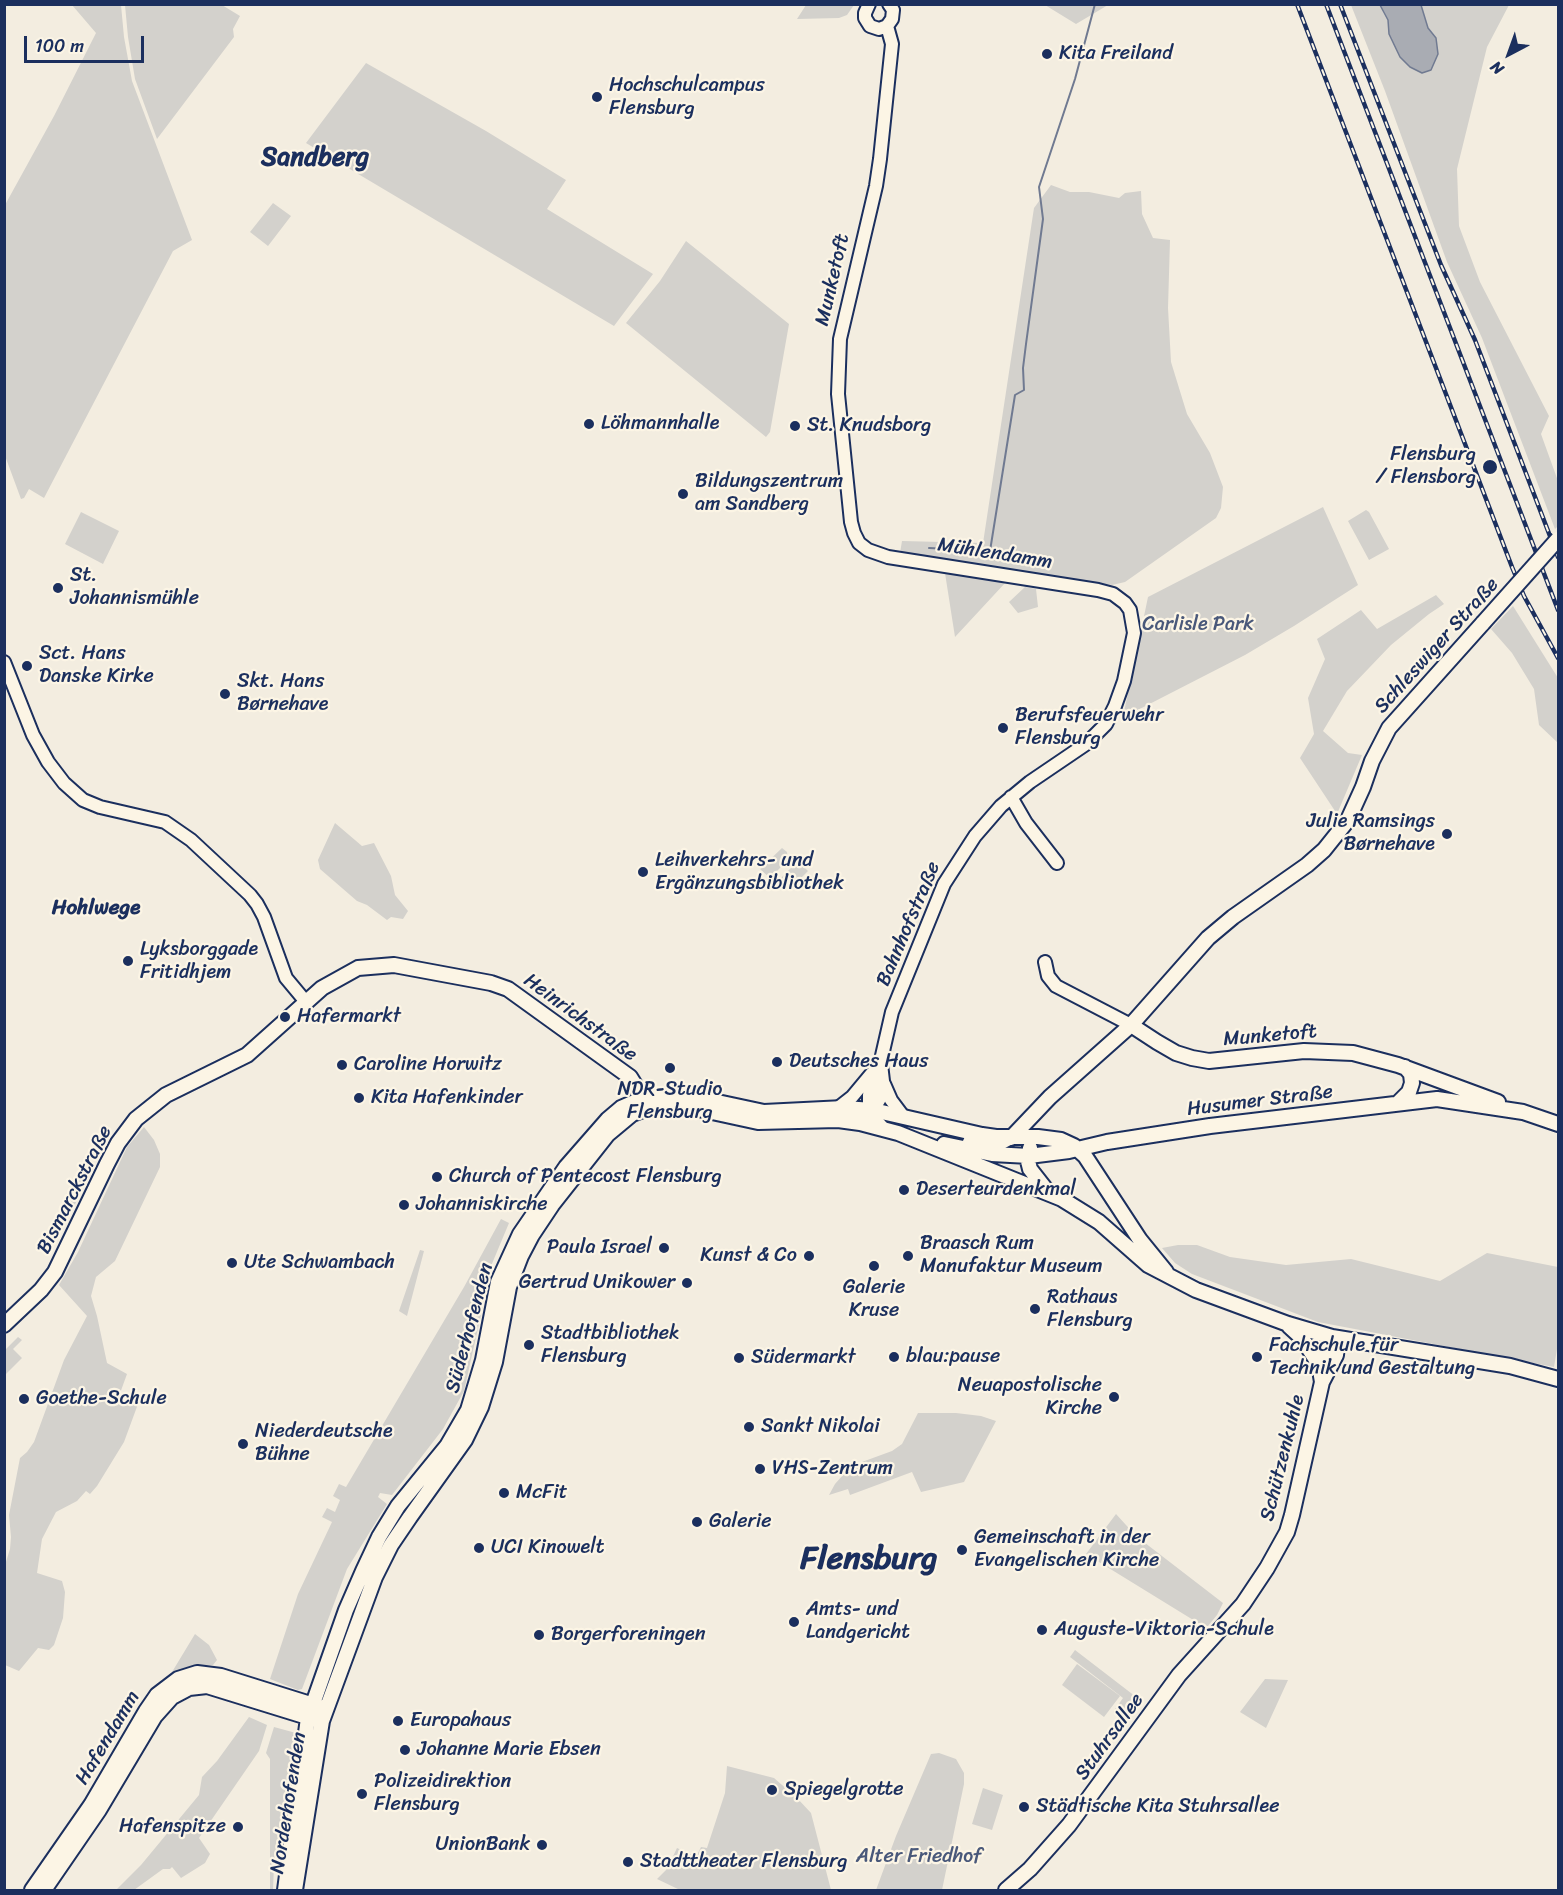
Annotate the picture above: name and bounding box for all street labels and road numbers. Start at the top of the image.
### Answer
street label: Munketoft [811,232,855,328]
street label: Mühlendamm [936,533,1054,575]
street label: Schleswiger Straße [1370,573,1504,719]
street label: Bahnhofstraße [872,858,946,990]
street label: Heinrichstraße [519,969,641,1067]
street label: Munketoft [1222,1020,1318,1052]
street label: Husumer Straße [1186,1080,1334,1122]
street label: Bismarckstraße [32,1122,118,1258]
street label: Süderhofenden [441,1260,499,1396]
street label: Schützenkuhle [1256,1392,1310,1524]
street label: Hafendamm [71,1687,145,1789]
street label: Stuhrsallee [1071,1689,1149,1785]
street label: Norderhofenden [266,1730,312,1876]

